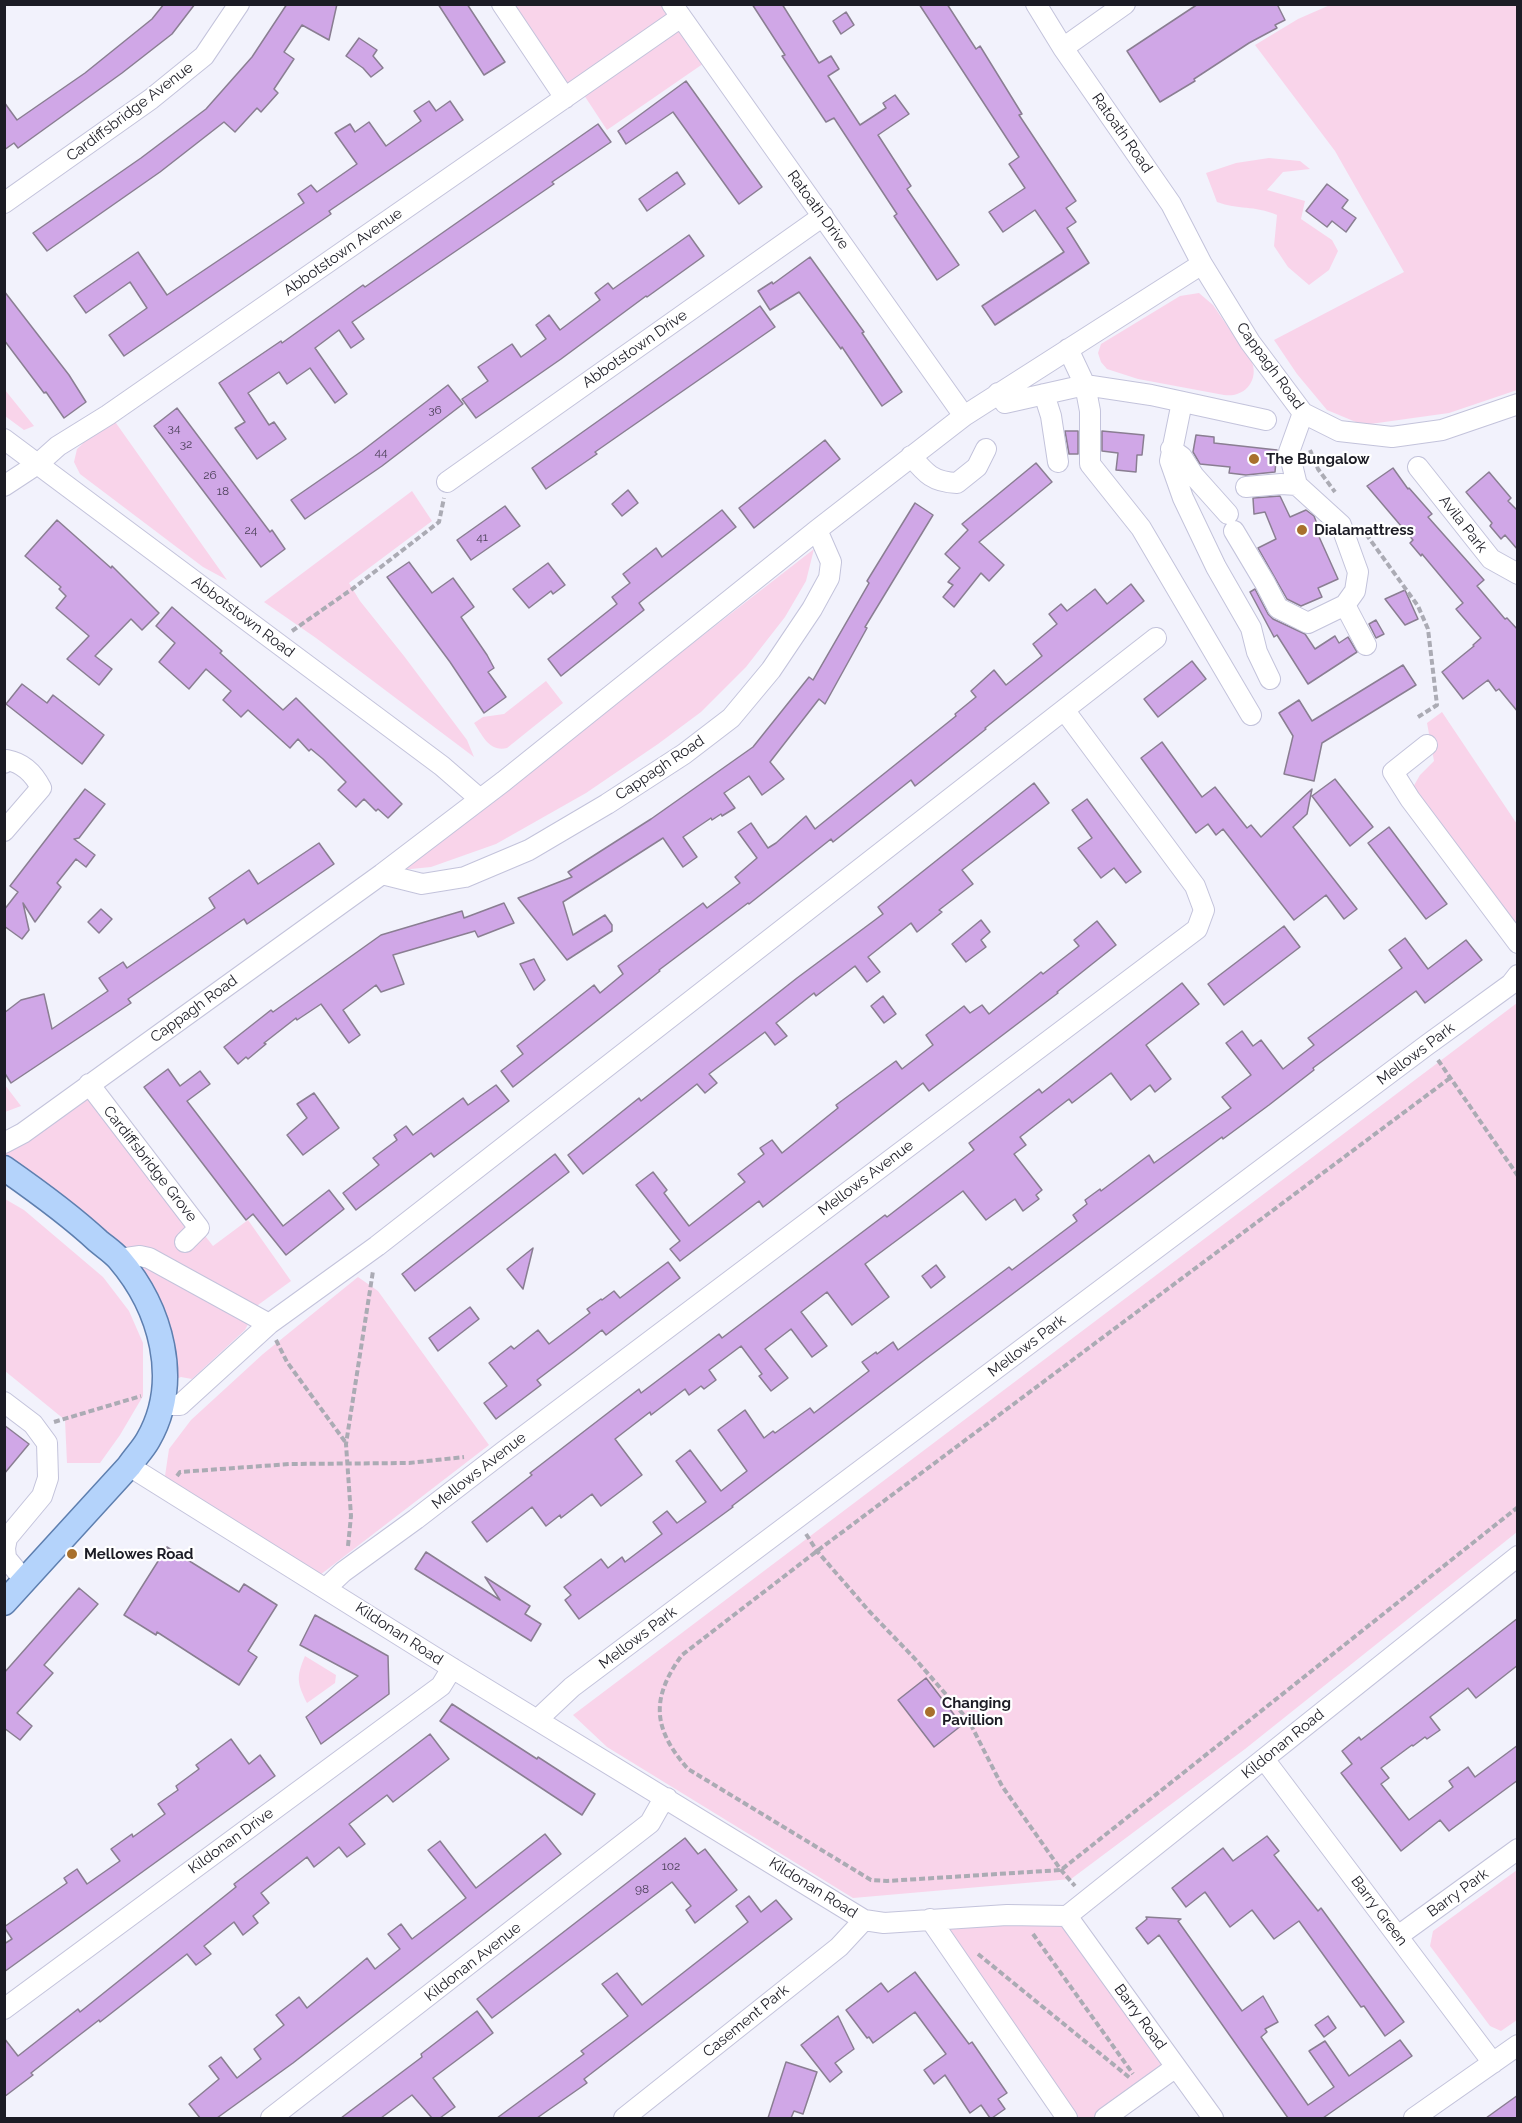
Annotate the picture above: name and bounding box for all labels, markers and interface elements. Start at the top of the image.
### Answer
street label: Cardiffsbridge Avenue [63,59,197,165]
street label: Ratoath Road [1088,90,1156,176]
street label: Ratoath Drive [783,167,853,253]
street label: Abbotstown Avenue [280,204,406,300]
street label: Abbotstown Drive [579,306,691,392]
street label: Cappagh Road [1232,319,1308,413]
house number: 36 [428,403,442,417]
house number: 34 [168,421,180,435]
house number: 32 [180,437,192,451]
house number: 44 [374,445,388,459]
place label: The Bungalow [1266,450,1370,468]
marker: The Bungalow [1247,452,1261,466]
house number: 26 [203,468,217,482]
house number: 18 [217,484,229,498]
street label: Avila Park [1435,492,1491,556]
place label: Dialamattress [1314,521,1414,539]
house number: 24 [245,523,257,537]
marker: Dialamattress [1295,523,1309,537]
house number: 41 [476,530,488,544]
street label: Abbotstown Road [188,572,298,662]
street label: Cappagh Road [612,732,708,804]
street label: Cappagh Road [147,971,241,1047]
street label: Mellows Park [1374,1019,1458,1089]
street label: Cardiffsbridge Grove [99,1102,201,1226]
street label: Mellows Avenue [815,1136,917,1220]
street label: Mellows Park [985,1311,1069,1381]
street label: Mellows Avenue [428,1429,530,1513]
place label: Mellowes Road [84,1545,194,1563]
marker: Mellowes Road [65,1547,79,1561]
street label: Kildonan Road [352,1599,446,1669]
street label: Mellows Park [596,1603,680,1673]
place label: Changing Pavillion [942,1694,1011,1729]
marker: Changing Pavillion [923,1705,937,1719]
street label: Kildonan Road [1238,1705,1328,1783]
street label: Kildonan Drive [185,1804,277,1878]
street label: Kildonan Road [766,1854,860,1922]
house number: 102 [662,1859,680,1873]
street label: Barry Park [1424,1865,1492,1921]
street label: Barry Green [1347,1873,1411,1949]
house number: 98 [635,1882,649,1896]
street label: Kildonan Avenue [421,1919,525,2005]
street label: Casement Park [699,1981,793,2061]
street label: Barry Road [1110,1981,1170,2053]

